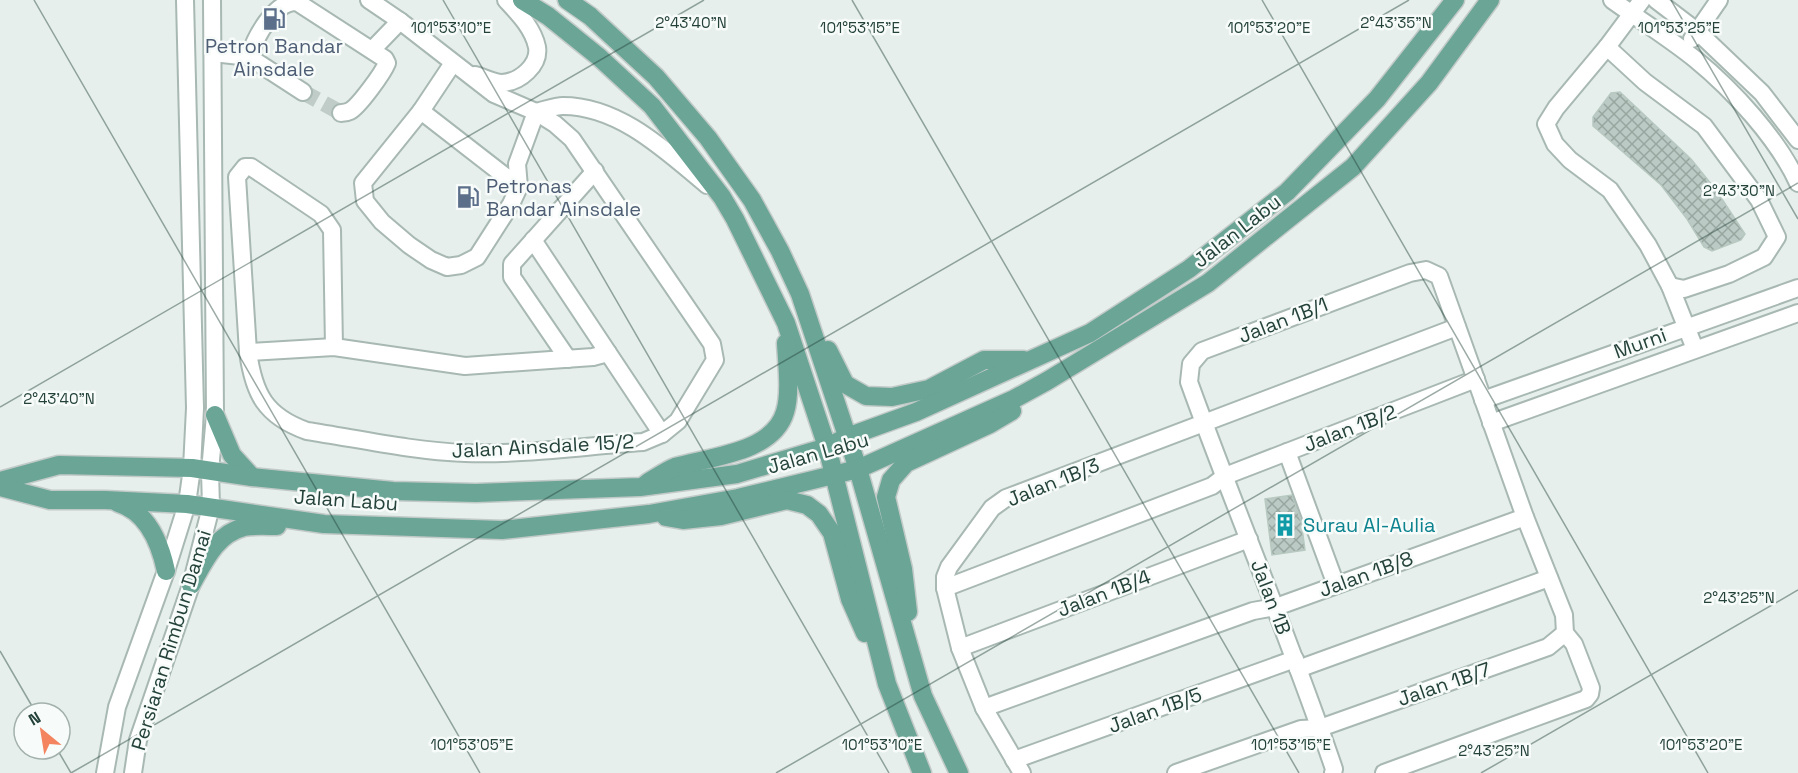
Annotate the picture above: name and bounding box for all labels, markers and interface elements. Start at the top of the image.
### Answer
fuel station icon: Petron Bandar Ainsdale [261,6,287,32]
text: 2°43'40"N [655,13,727,32]
text: 2°43'35"N [1360,13,1432,32]
text: 101°53'10"E [411,18,491,37]
text: 101°53'15"E [820,18,900,37]
text: 101°53'20"E [1227,18,1311,37]
text: 101°53'25"E [1638,18,1720,37]
place label: Petron Bandar Ainsdale [205,33,343,82]
place label: Petronas Bandar Ainsdale [486,173,641,222]
text: 2°43'30"N [1703,181,1775,200]
fuel station icon: Petronas Bandar Ainsdale [455,184,481,210]
street label: Jalan Labu [1188,189,1286,273]
street label: Jalan 1B/1 [1235,291,1331,349]
street label: Murni [1610,322,1670,364]
text: 2°43'40"N [23,389,95,408]
street label: Jalan 1B/2 [1300,398,1400,458]
street label: Jalan Labu [764,426,872,480]
street label: Jalan Ainsdale 15/2 [451,428,635,464]
street label: Jalan 1B/3 [1003,452,1103,512]
street label: Jalan Labu [293,483,399,517]
building icon: Surau Al-Aulia [1272,512,1298,538]
place label: Surau Al-Aulia [1303,512,1436,538]
street label: Persiaran Rimbun Damai [125,526,217,754]
street label: Jalan 1B/8 [1316,545,1416,603]
street label: Jalan 1B [1245,556,1297,638]
street label: Jalan 1B/4 [1054,563,1154,623]
text: 2°43'25"N [1703,588,1775,607]
street label: Jalan 1B/7 [1394,656,1494,712]
street label: Jalan 1B/5 [1105,681,1205,739]
north arrow [12,701,72,761]
text: N [25,707,45,730]
text: 101°53'05"E [430,735,514,754]
text: 101°53'10"E [842,735,922,754]
text: 101°53'15"E [1251,735,1331,754]
text: 101°53'20"E [1659,735,1743,754]
text: 2°43'25"N [1458,741,1530,760]

